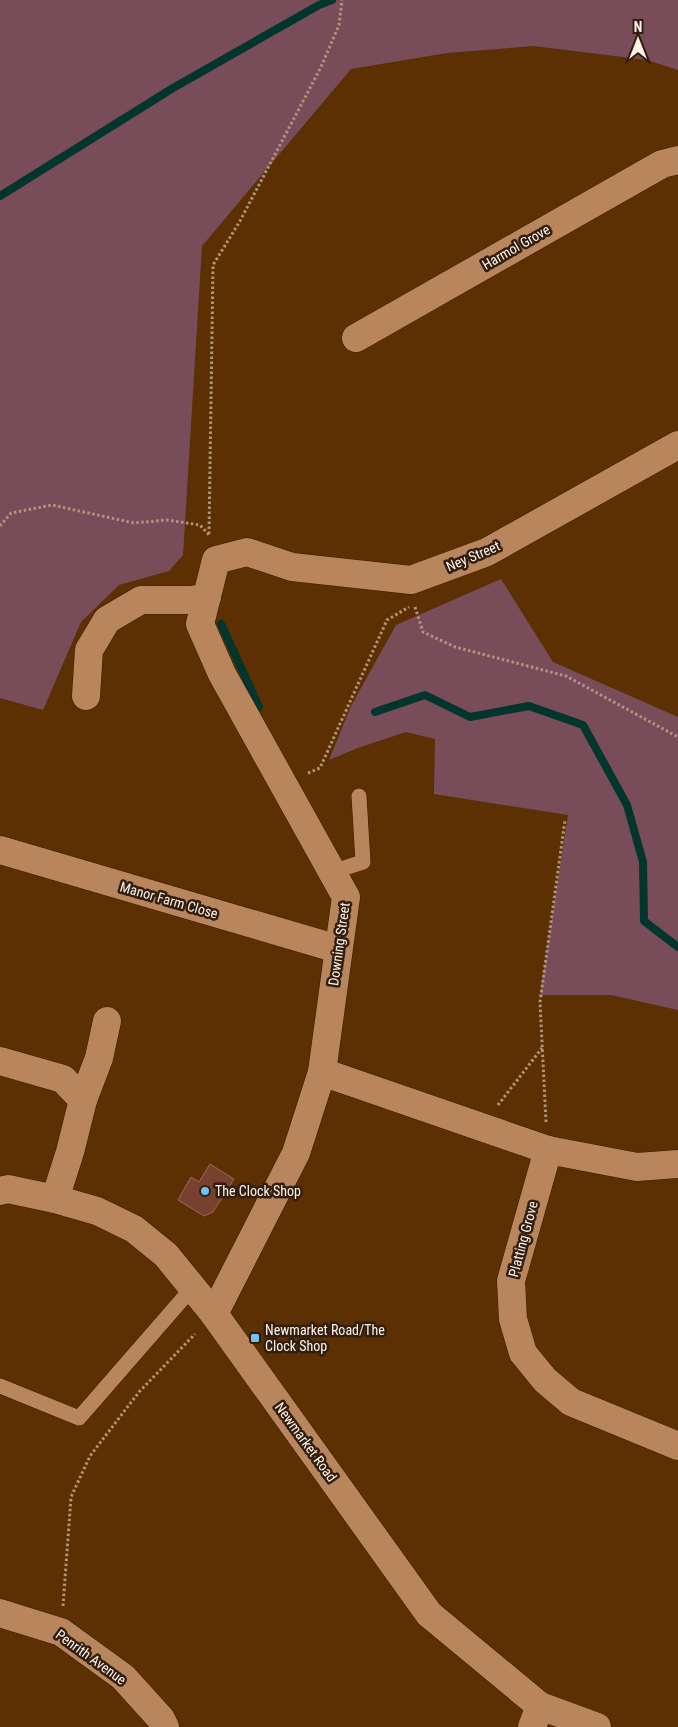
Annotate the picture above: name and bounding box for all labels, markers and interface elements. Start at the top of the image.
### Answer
north arrow [613,15,663,65]
text: N [634,19,642,35]
street label: Harmol Grove [479,221,553,273]
street label: Ney Street [444,538,502,574]
street label: Manor Farm Close [118,878,220,922]
street label: Downing Street [325,901,353,987]
place label: The Clock Shop [215,1183,301,1199]
marker: The Clock Shop [199,1185,211,1197]
street label: Platting Grove [505,1199,541,1279]
place label: Newmarket Road/The Clock Shop [265,1322,385,1354]
marker: Newmarket Road/The Clock Shop [249,1332,261,1344]
street label: Newmarket Road [272,1399,340,1485]
street label: Penrith Avenue [53,1626,130,1688]

